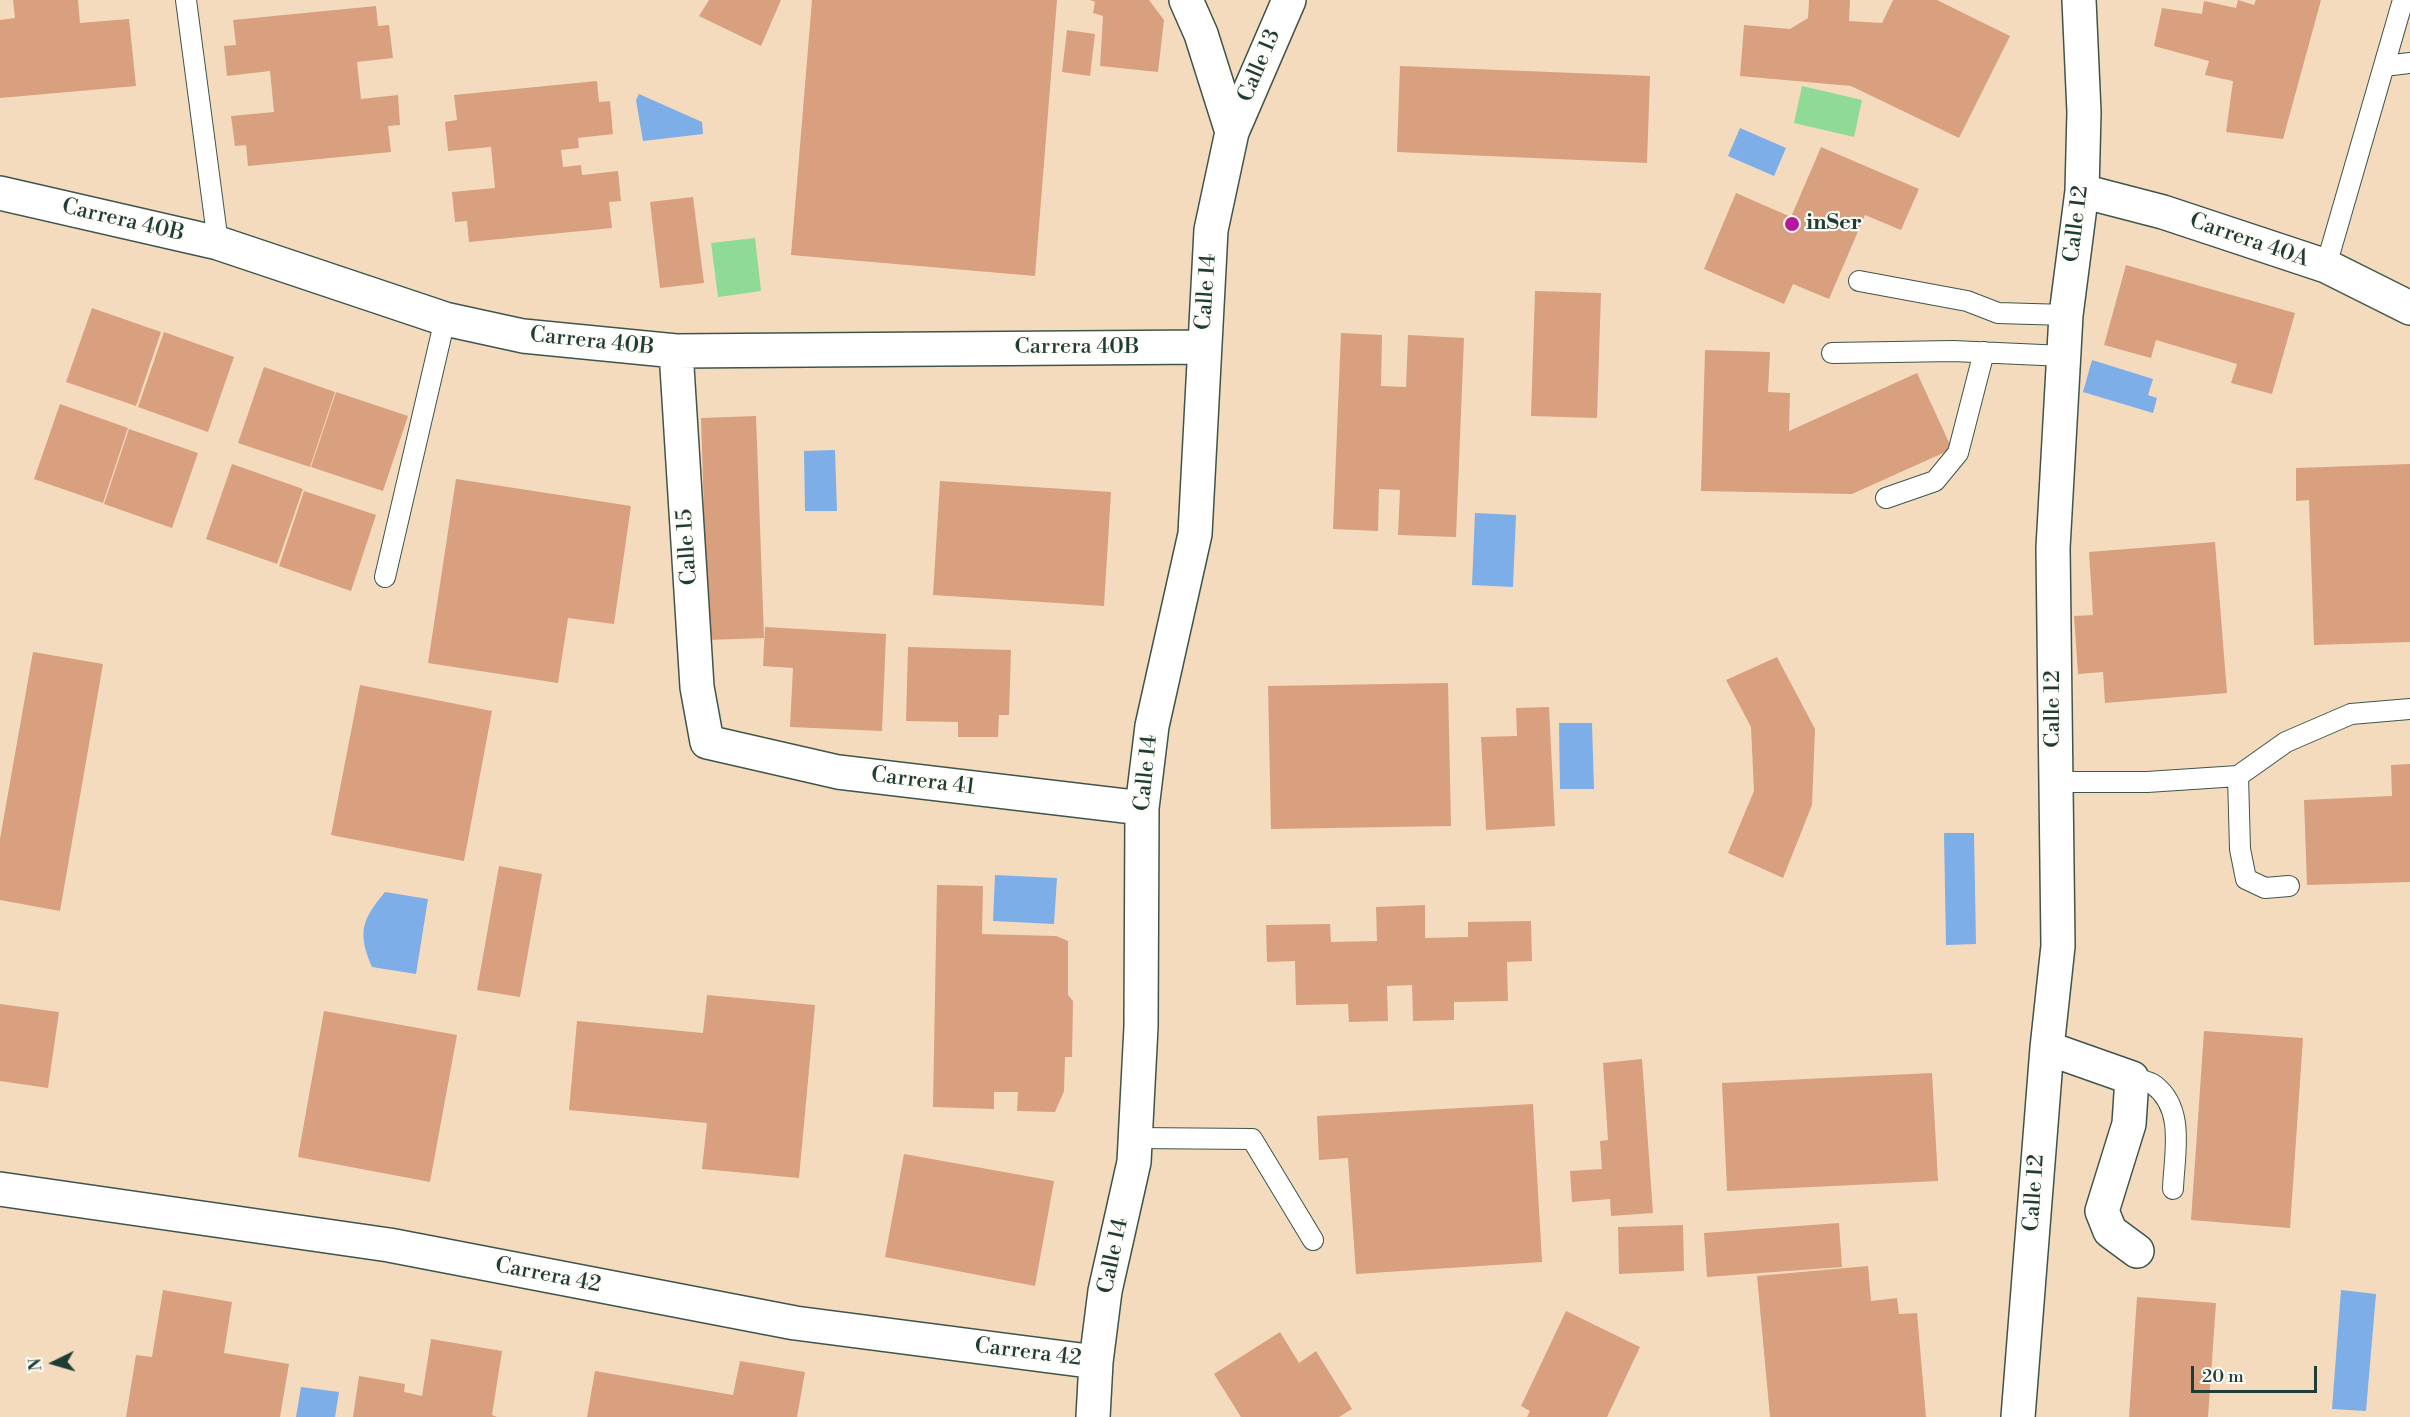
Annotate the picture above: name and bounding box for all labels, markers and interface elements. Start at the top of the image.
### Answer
street label: Calle 13 [1233,26,1287,106]
street label: Calle 12 [2059,184,2095,264]
street label: Carrera 40B [59,194,187,248]
street label: Carrera 40A [2186,208,2312,274]
place label: inSer [1806,211,1862,237]
marker: inSer [1783,215,1801,233]
street label: Calle 14 [1191,253,1223,331]
street label: Carrera 40B [529,322,655,362]
street label: Carrera 40B [1015,335,1139,361]
street label: Calle 15 [672,508,704,586]
street label: Calle 12 [2041,670,2067,748]
street label: Calle 14 [1130,734,1164,812]
street label: Carrera 41 [870,763,976,801]
street label: Calle 12 [2019,1153,2051,1233]
street label: Calle 14 [1093,1216,1135,1296]
street label: Carrera 42 [493,1253,603,1299]
north arrow [24,1333,84,1393]
street label: Carrera 42 [973,1333,1083,1373]
scale bar [2194,1354,2320,1392]
text: N [26,1357,47,1372]
text: 20 m [2202,1365,2244,1388]

